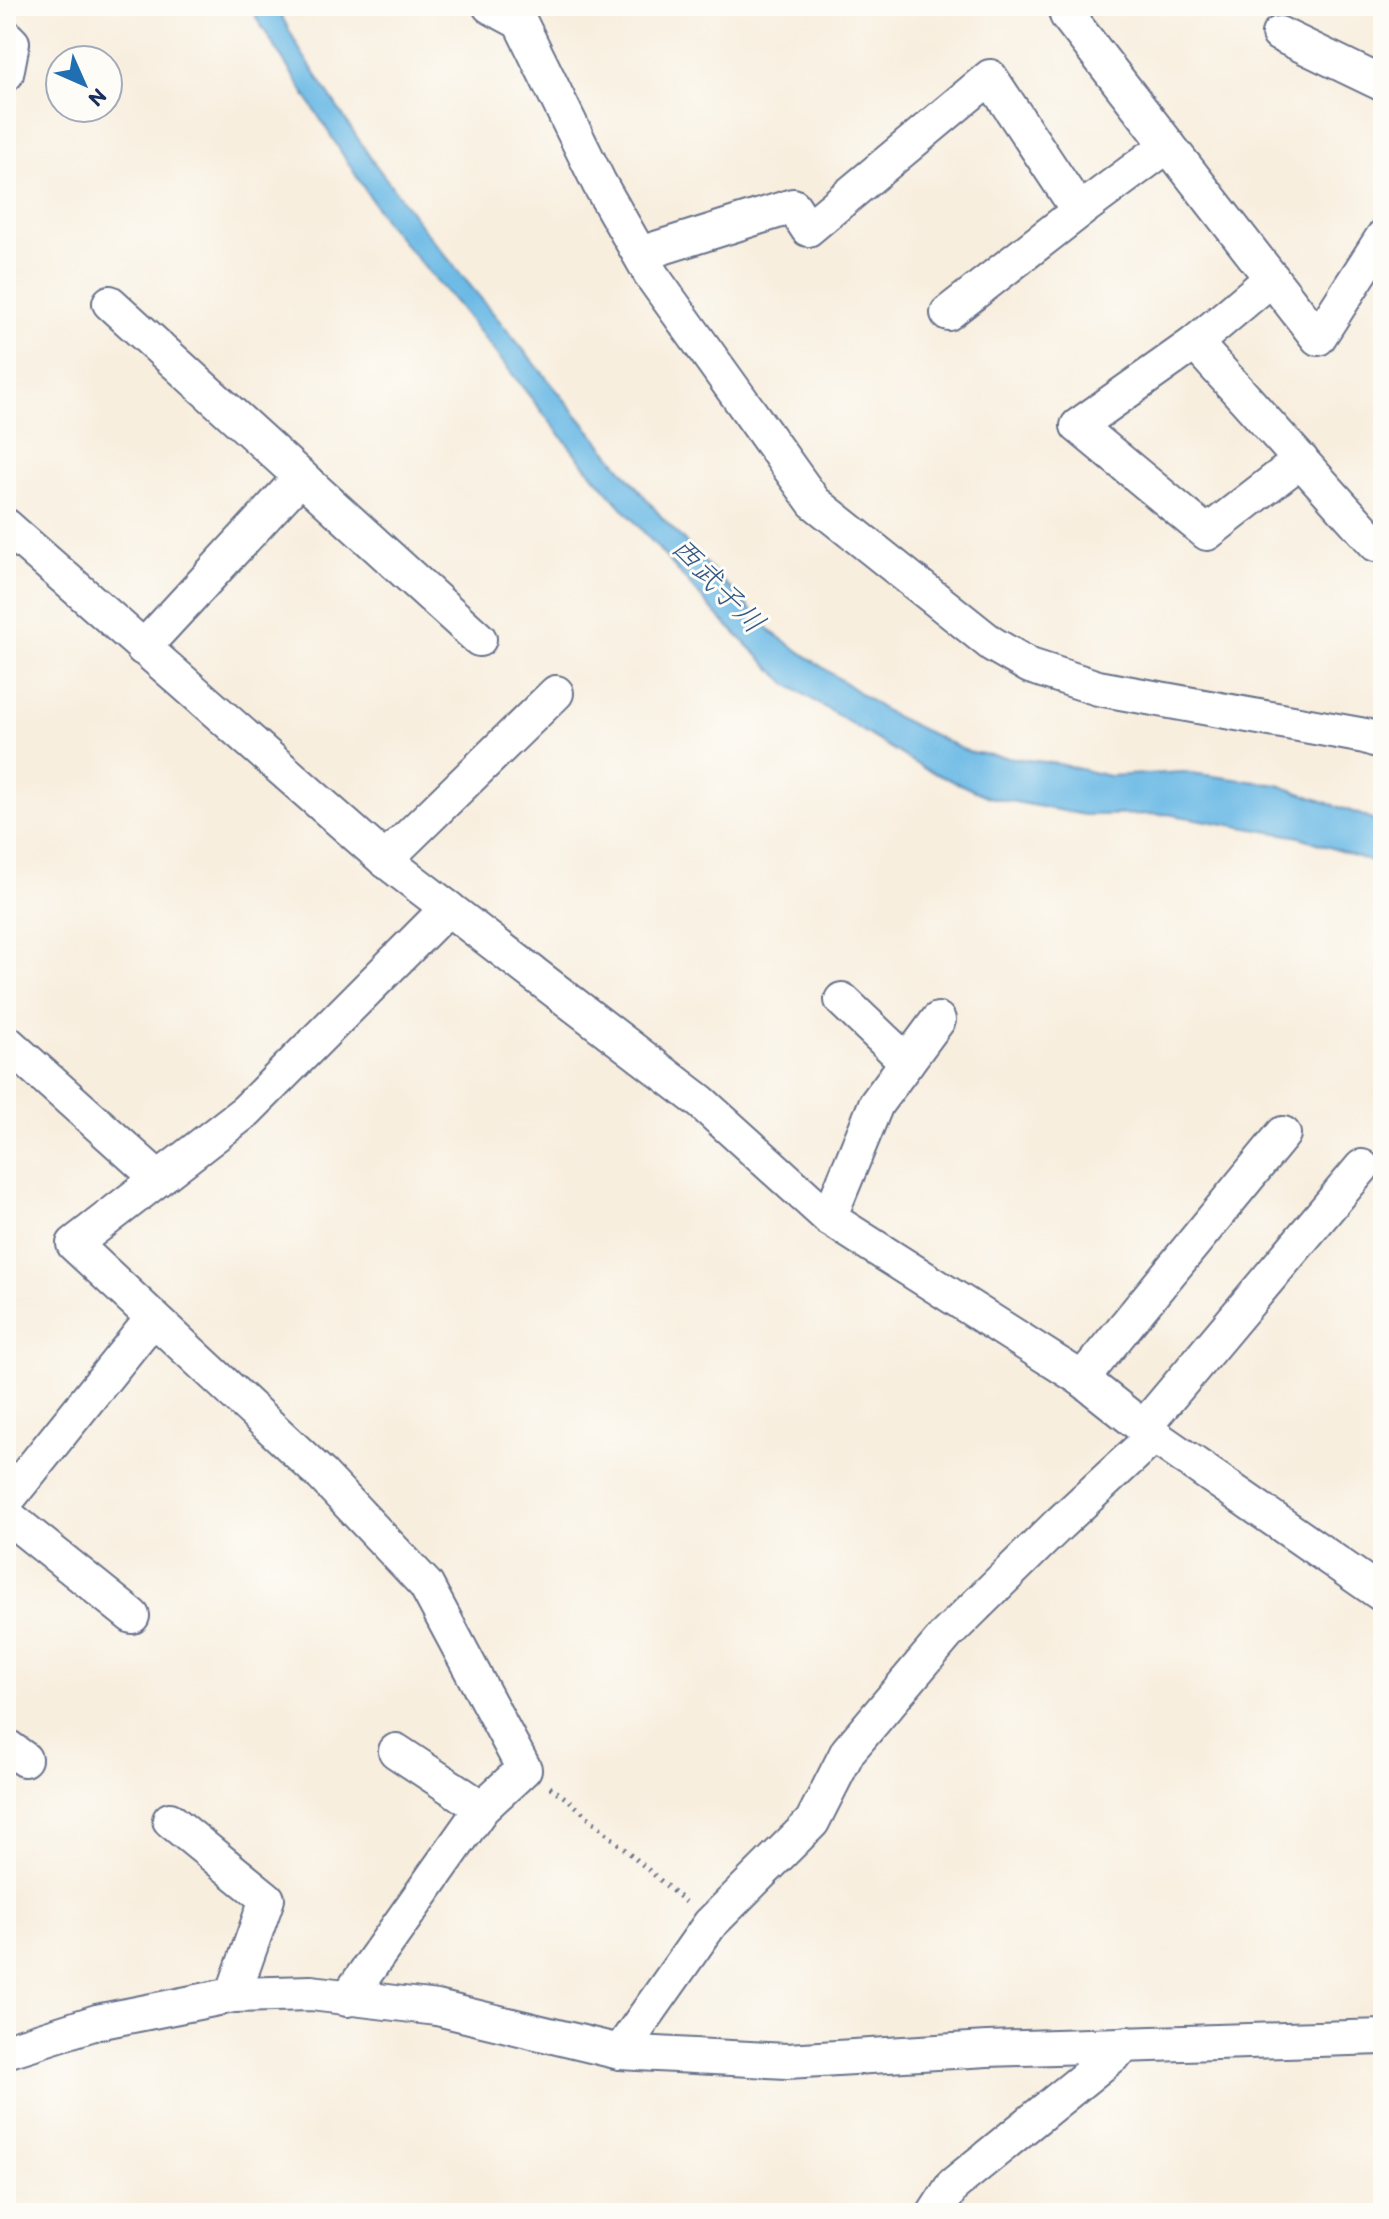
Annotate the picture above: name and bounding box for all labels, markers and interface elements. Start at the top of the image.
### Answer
north arrow [44,44,124,124]
text: N [83,83,113,113]
water label: 西武子川 [663,529,773,641]

